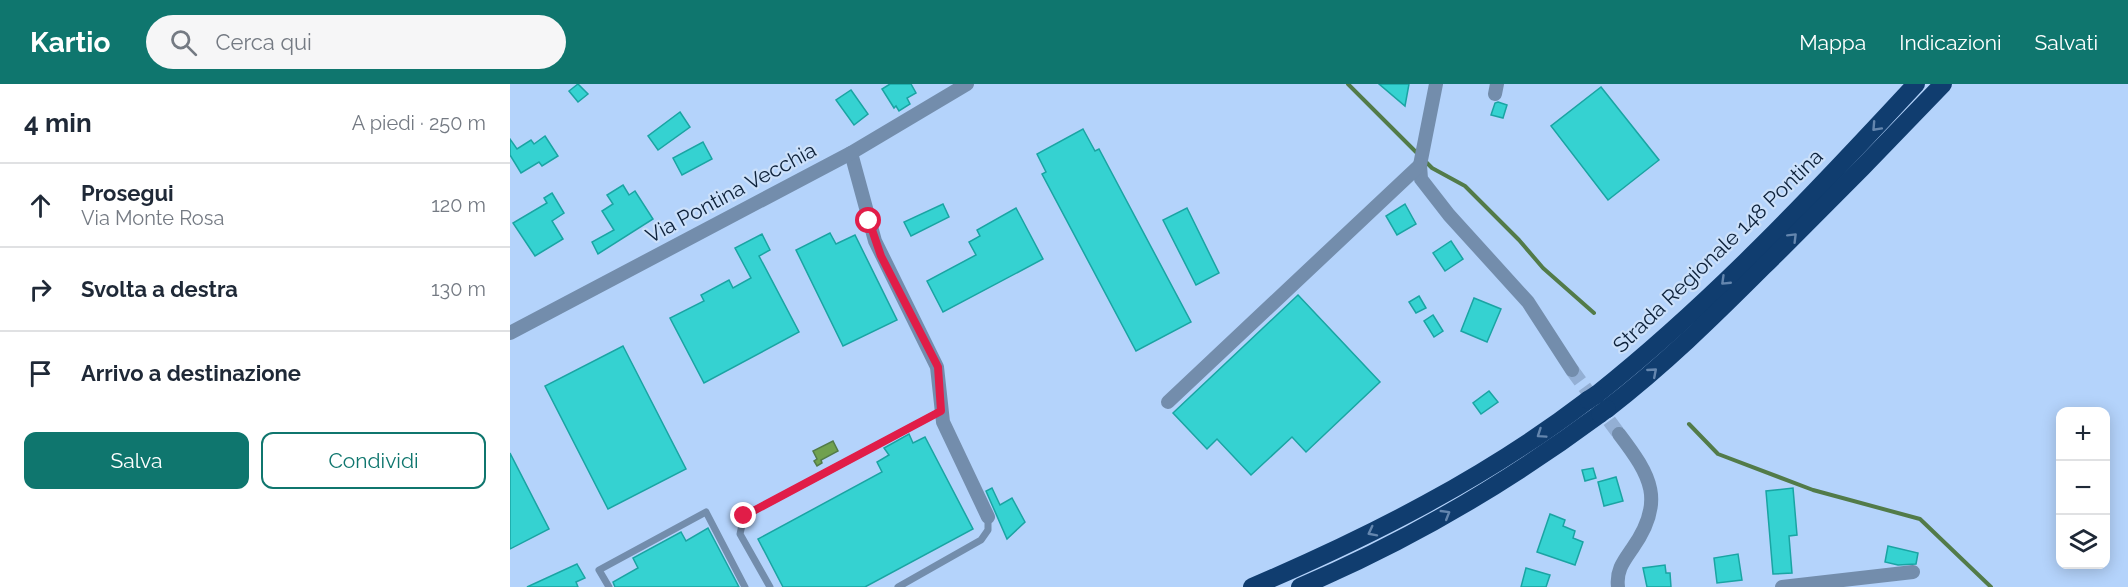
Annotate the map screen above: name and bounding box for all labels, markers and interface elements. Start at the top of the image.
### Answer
search box [146,15,566,69]
text: Kartio [30,26,110,59]
icon: search [167,26,200,59]
text: Cerca qui [215,29,312,55]
text: Mappa [1799,30,1866,55]
text: Indicazioni [1899,30,2002,55]
text: Salvati [2035,30,2098,55]
text: 4 min [24,108,92,138]
text: A piedi · 250 m [352,111,486,135]
one-way arrow [1872,120,1883,130]
street label: Via Pontina Vecchia [641,137,820,248]
street label: Strada Regionale 148 Pontina [1607,144,1828,358]
text: Prosegui [81,180,174,206]
icon: ahead [24,189,57,222]
text: 120 m [431,193,486,217]
text: Via Monte Rosa [81,206,224,230]
route start [855,207,881,233]
one-way arrow [1786,234,1797,245]
icon: right [24,273,57,306]
one-way arrow [1722,274,1732,285]
text: Svolta a destra [81,276,238,302]
text: 130 m [431,277,486,301]
icon: arrive [24,357,57,390]
text: Arrivo a destinazione [81,360,301,386]
one-way arrow [1646,368,1657,379]
map controls [2056,407,2110,569]
button: + [2056,407,2110,461]
one-way arrow [1536,427,1547,438]
button: Salva [24,432,249,489]
button: Condividi [261,432,486,489]
button: − [2056,461,2110,515]
route end [730,502,756,528]
one-way arrow [1440,510,1451,521]
button: layers [2056,515,2110,569]
one-way arrow [1367,524,1378,536]

